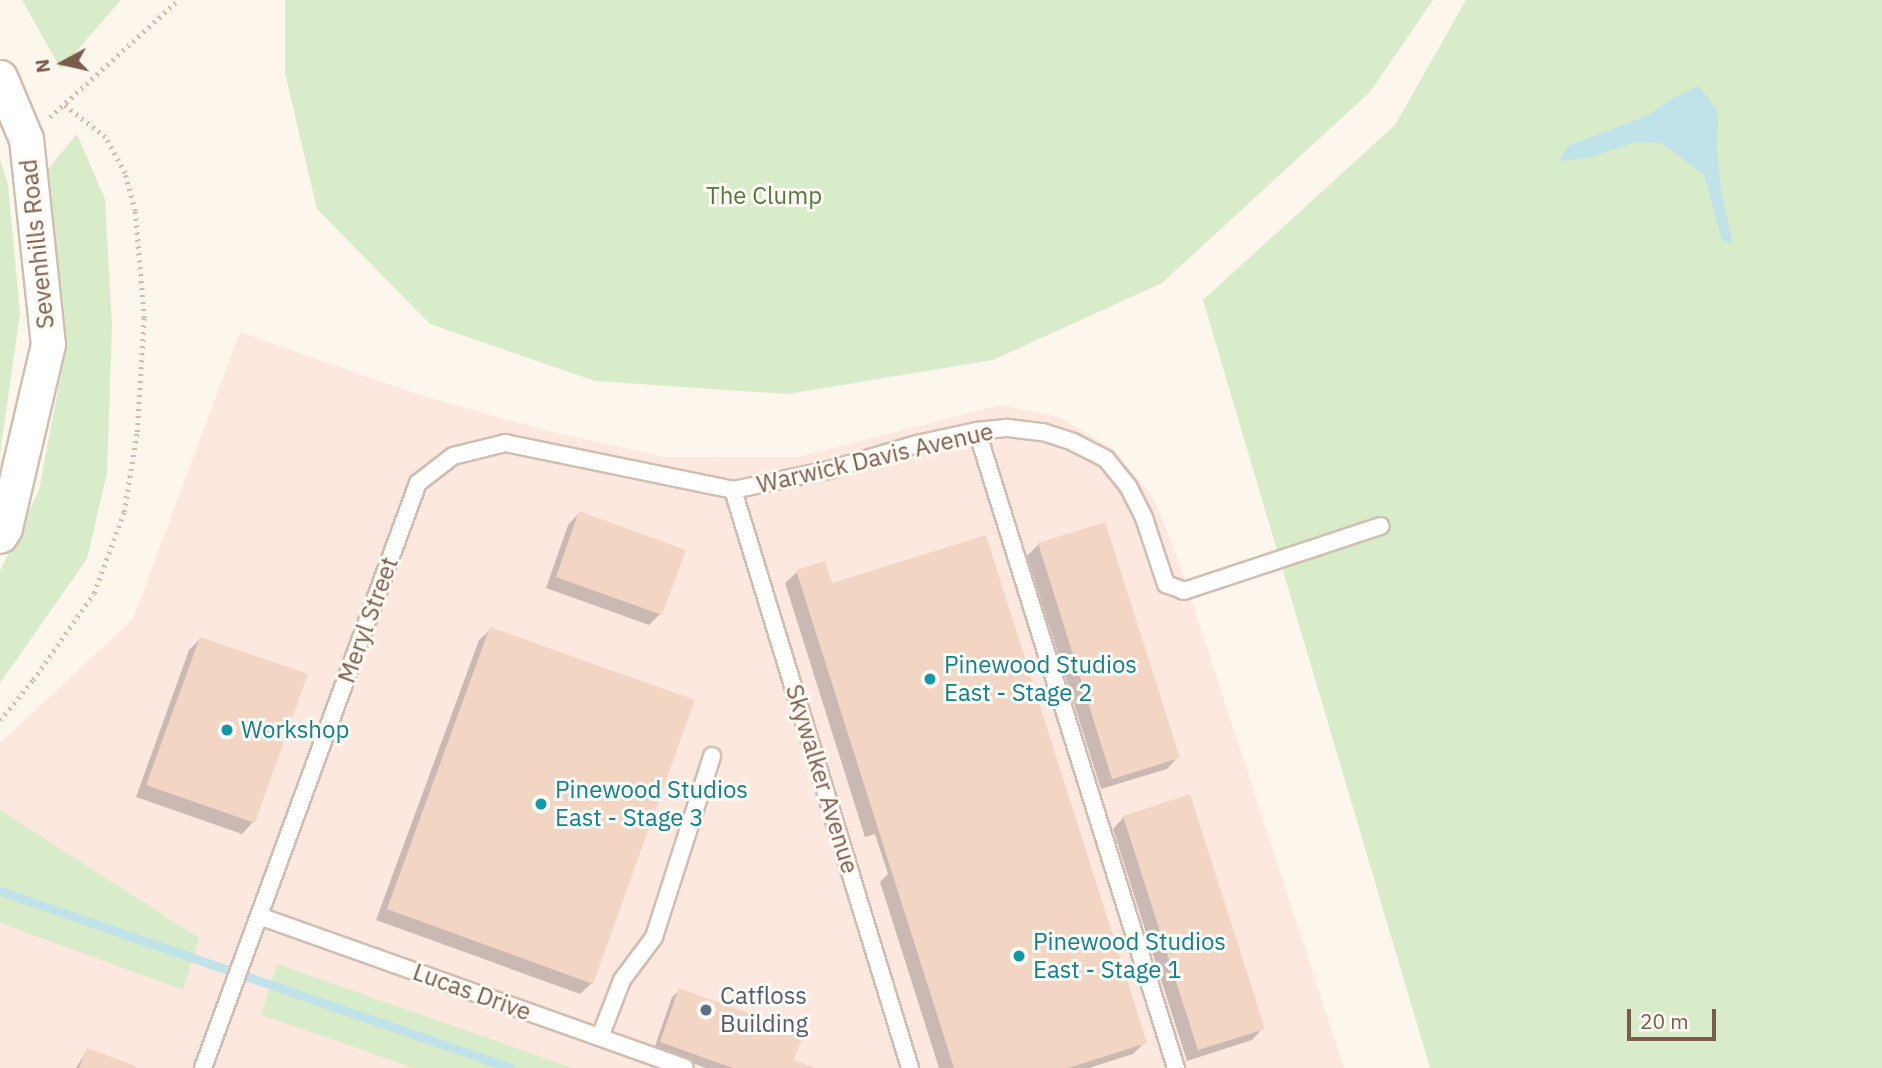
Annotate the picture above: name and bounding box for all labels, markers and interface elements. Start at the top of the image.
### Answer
north arrow [28,28,98,98]
text: N [29,57,55,74]
street label: Sevenhills Road [14,158,60,330]
park label: The Clump [706,182,822,210]
street label: Warwick Davis Avenue [754,417,996,499]
street label: Meryl Street [332,553,404,687]
place label: Pinewood Studios East - Stage 2 [944,651,1137,707]
marker: Pinewood Studios East - Stage 2 [922,671,938,687]
street label: Skywalker Avenue [780,681,864,877]
place label: Workshop [241,716,349,744]
marker: Workshop [219,722,235,738]
place label: Pinewood Studios East - Stage 3 [555,776,748,832]
marker: Pinewood Studios East - Stage 3 [533,796,549,812]
place label: Pinewood Studios East - Stage 1 [1033,928,1226,984]
marker: Pinewood Studios East - Stage 1 [1011,948,1027,964]
street label: Lucas Drive [409,957,535,1027]
place label: Catfloss Building [720,982,808,1038]
scale bar [1630,995,1719,1038]
marker: Catfloss Building [698,1002,714,1018]
text: 20 m [1640,1007,1689,1035]

